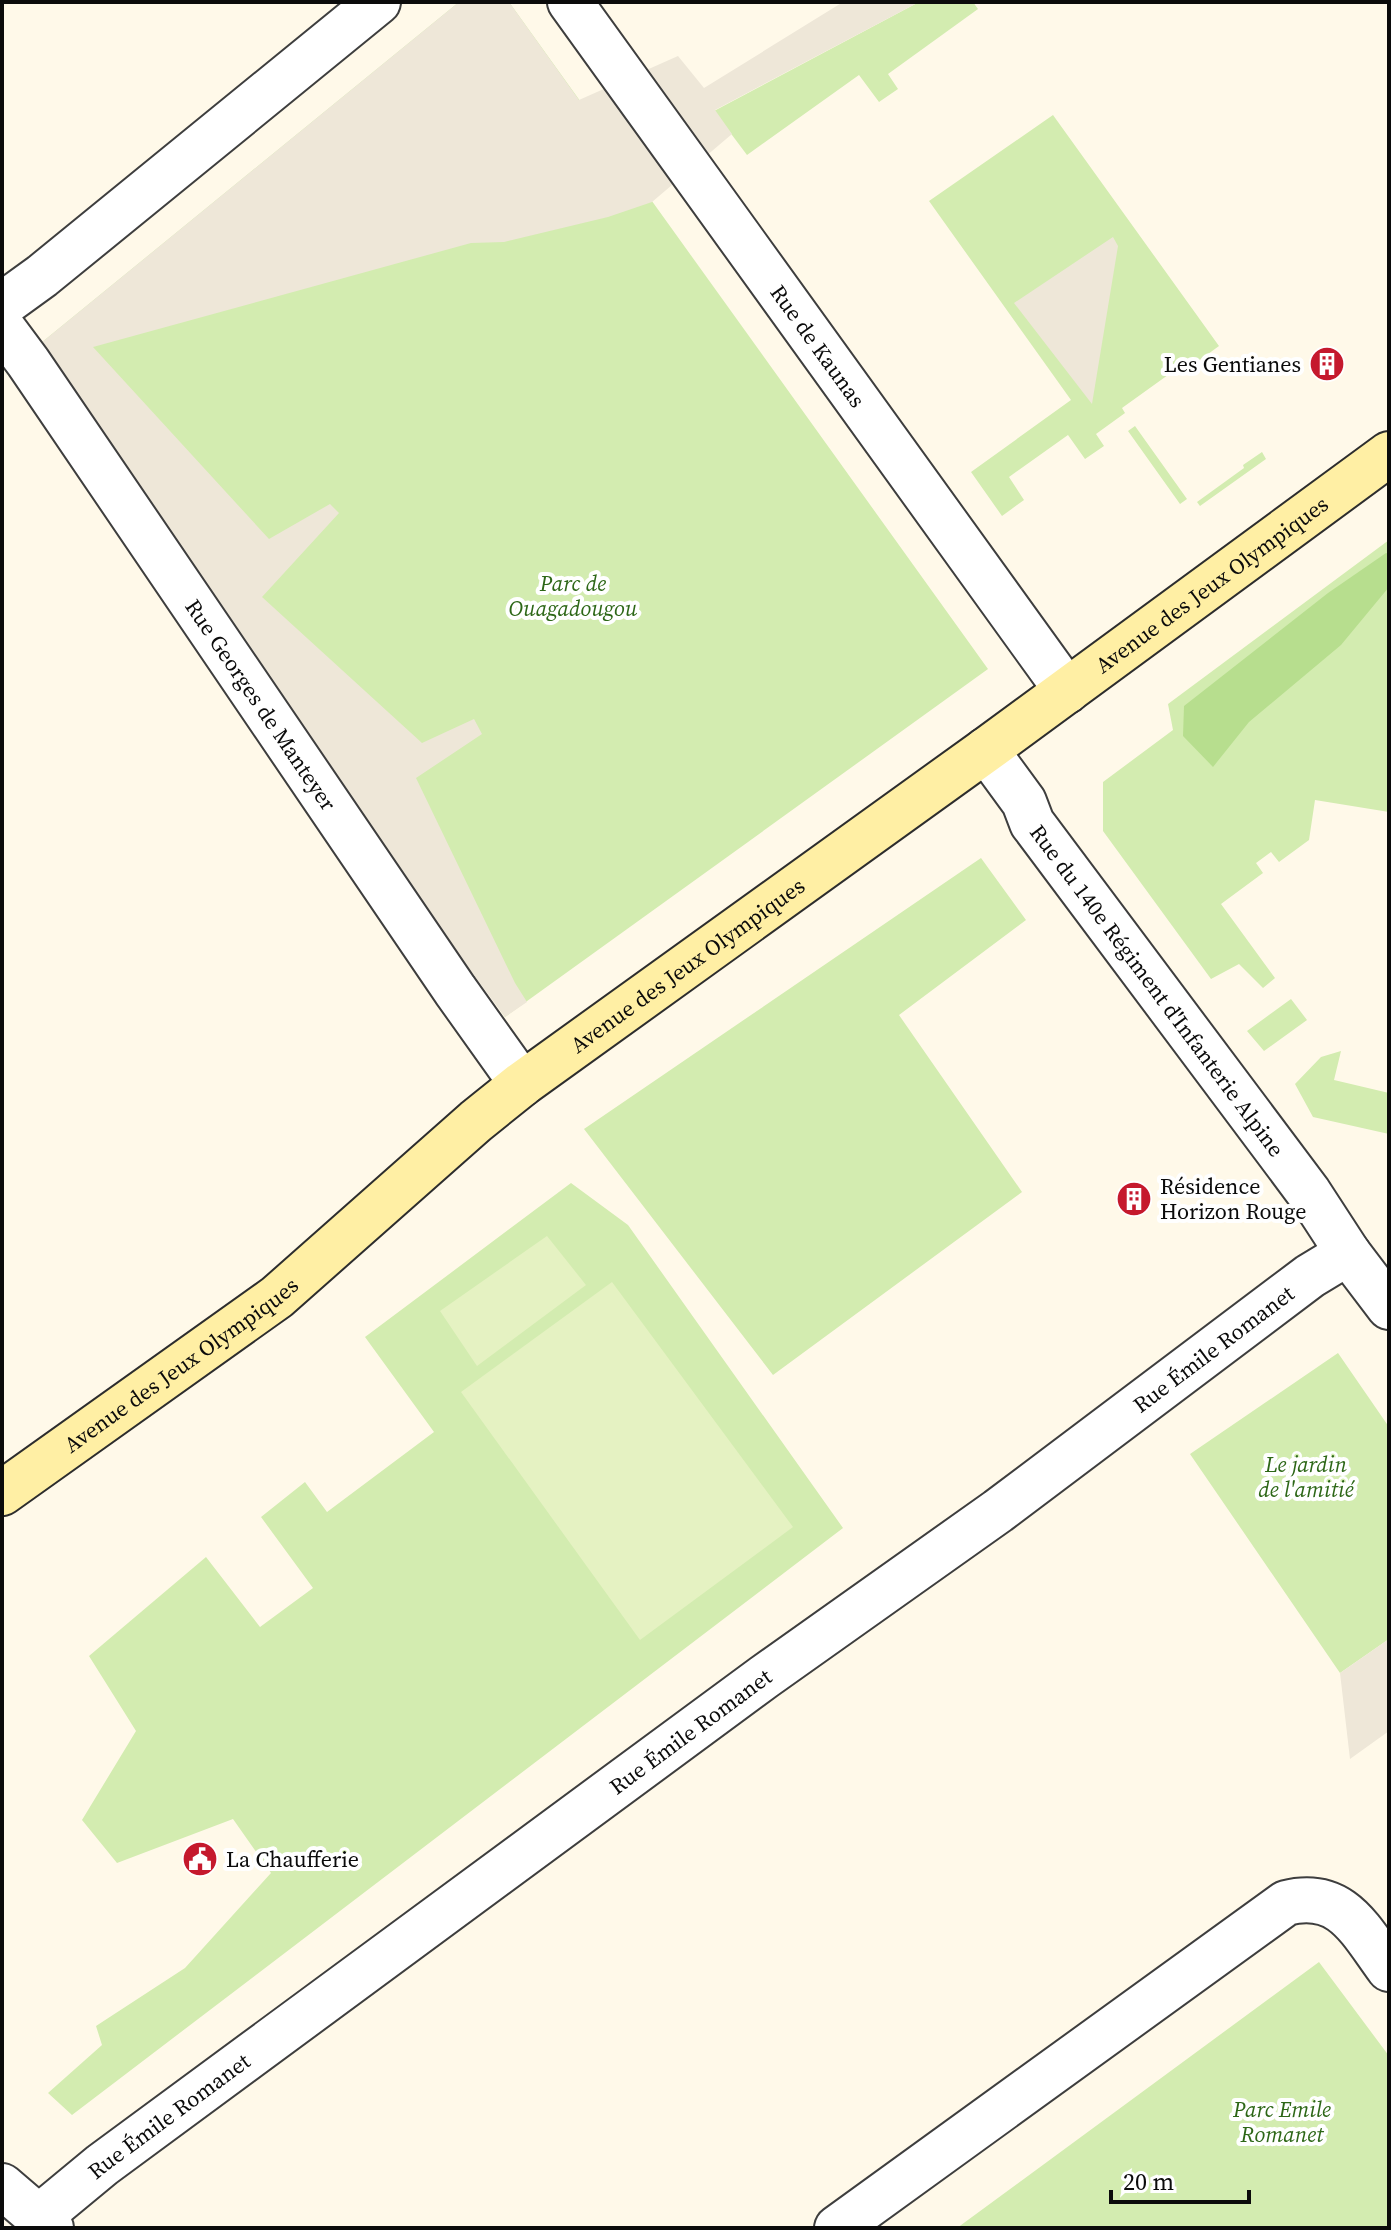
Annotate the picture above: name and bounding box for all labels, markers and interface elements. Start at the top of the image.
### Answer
street label: Rue de Kaunas [764,278,872,413]
building icon: Les Gentianes [1308,345,1346,383]
place label: Les Gentianes [1164,349,1301,379]
street label: Avenue des Jeux Olympiques [1089,489,1334,680]
park label: Parc de Ouagadougou [509,568,638,623]
street label: Rue Georges de Manteyer [178,593,344,817]
street label: Rue du 140e Régiment d'Infanterie Alpine [1023,818,1292,1163]
street label: Avenue des Jeux Olympiques [564,870,811,1060]
place label: Résidence Horizon Rouge [1160,1171,1306,1226]
building icon: Résidence Horizon Rouge [1115,1180,1153,1218]
street label: Avenue des Jeux Olympiques [58,1270,304,1459]
street label: Rue Émile Romanet [1127,1278,1301,1419]
park label: Le jardin de l'amitié [1258,1449,1356,1504]
street label: Rue Émile Romanet [603,1661,778,1801]
public building icon: La Chaufferie [181,1840,219,1878]
place label: La Chaufferie [226,1844,359,1874]
street label: Rue Émile Romanet [81,2046,257,2186]
park label: Parc Emile Romanet [1232,2094,1331,2149]
scale bar [1111,2154,1249,2204]
text: 20 m [1123,2165,1174,2198]

